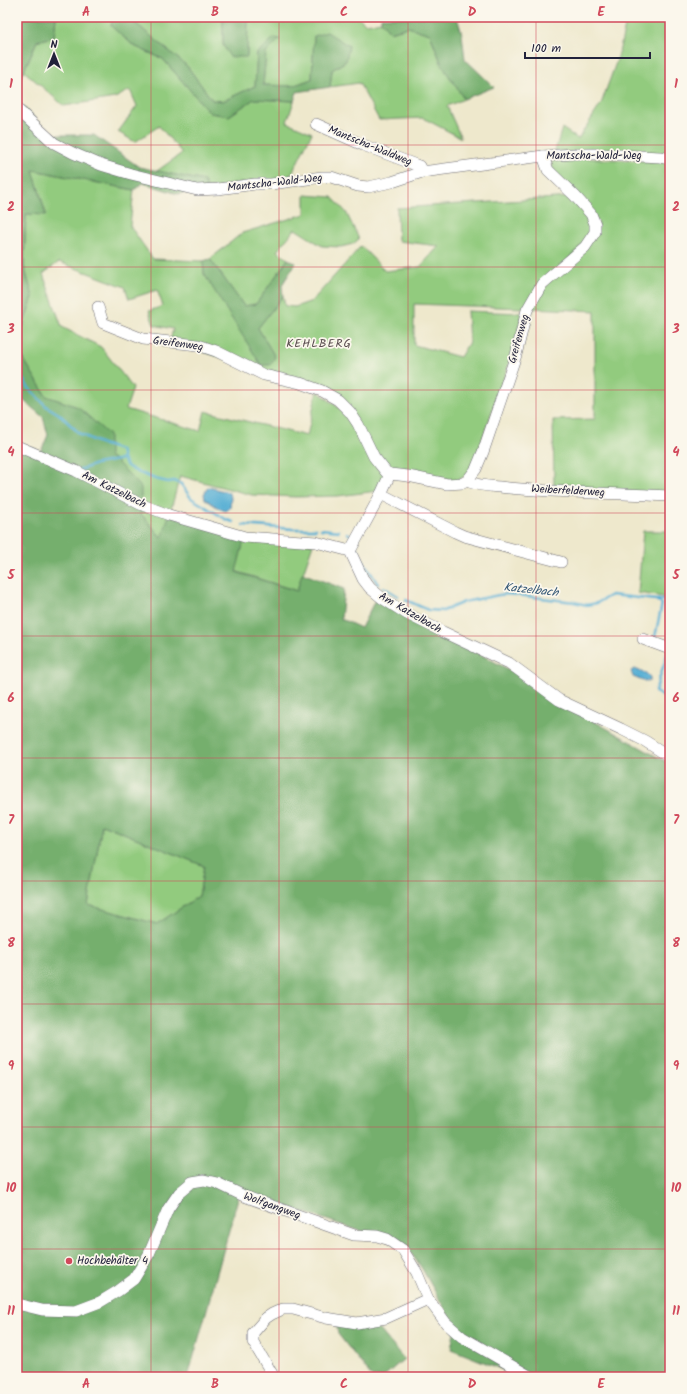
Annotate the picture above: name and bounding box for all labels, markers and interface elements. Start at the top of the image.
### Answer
text: A [82,2,90,23]
text: B [211,2,219,23]
text: C [340,2,348,23]
text: D [468,2,477,23]
text: E [597,2,605,23]
north arrow [34,34,74,74]
scale bar [525,34,650,60]
text: N [51,36,58,54]
text: 100 m [531,39,562,58]
text: 1 [9,74,13,95]
text: 1 [674,74,678,95]
street label: Mantscha-Waldweg [325,121,415,171]
street label: Mantscha-Wald-Weg [546,147,642,165]
street label: Mantscha-Wald-Weg [227,169,323,197]
text: 2 [7,197,15,218]
text: 2 [672,197,680,218]
street label: Greifenweg [503,312,535,366]
text: 3 [6,319,15,340]
text: 3 [671,319,680,340]
street label: Greifenweg [152,332,204,356]
district label: KEHLBERG [286,334,352,353]
text: 4 [7,442,15,463]
text: 4 [672,442,680,463]
street label: Am Katzelbach [79,467,149,513]
street label: Weiberfelderweg [531,480,605,502]
text: 5 [7,565,16,586]
text: 5 [672,565,681,586]
water label: Katzelbach [503,578,561,602]
street label: Am Katzelbach [375,588,445,638]
text: 6 [7,688,15,709]
text: 6 [672,688,680,709]
text: 7 [8,810,15,831]
text: 7 [673,810,680,831]
text: 8 [7,933,15,954]
text: 8 [672,933,680,954]
text: 9 [8,1056,15,1077]
text: 9 [673,1056,680,1077]
text: 10 [6,1178,17,1199]
text: 10 [671,1178,682,1199]
street label: Wolfgangweg [241,1187,303,1225]
place label: Hochbehälter 4 [77,1252,148,1270]
marker: Hochbehälter 4 [64,1256,74,1266]
text: 11 [7,1301,15,1322]
text: 11 [672,1301,680,1322]
text: A [82,1374,90,1394]
text: B [211,1374,219,1394]
text: C [340,1374,348,1394]
text: D [468,1374,477,1394]
text: E [597,1374,605,1394]

